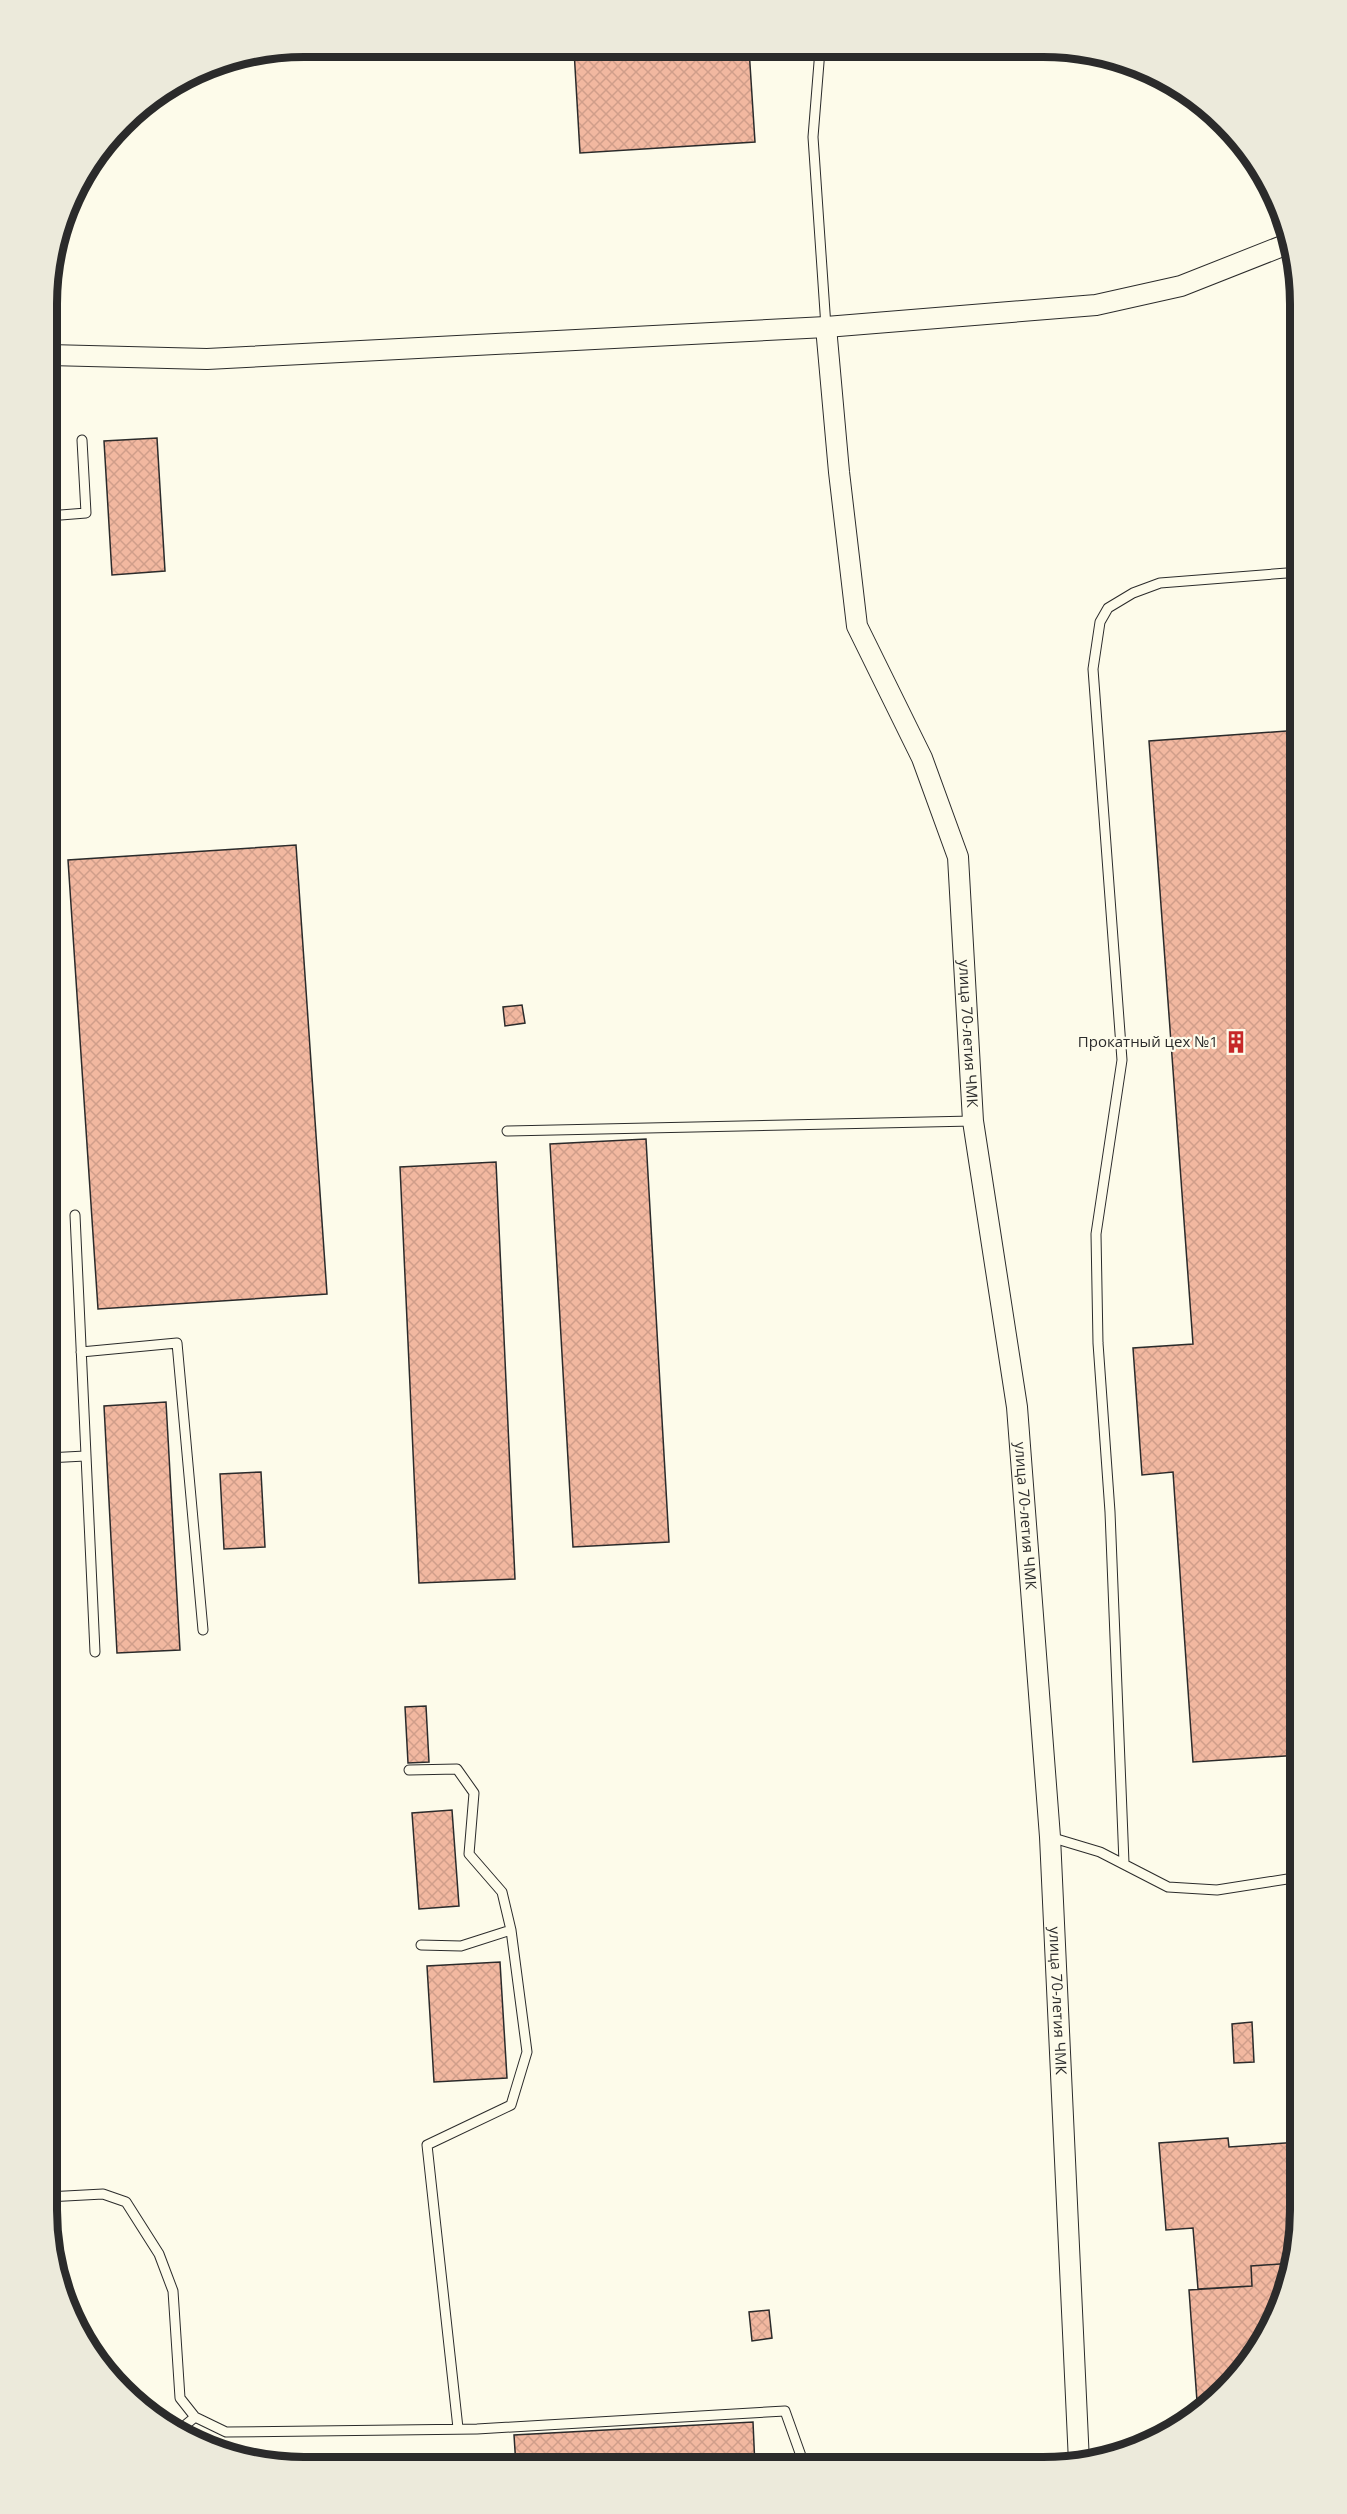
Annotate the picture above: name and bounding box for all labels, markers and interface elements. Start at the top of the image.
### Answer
street label: улица 70-летия ЧМК [955,959,983,1109]
building icon: Прокатный цех №1 [1223,1029,1249,1055]
place label: Прокатный цех №1 [1078,1031,1218,1051]
street label: улица 70-летия ЧМК [1011,1441,1042,1591]
street label: улица 70-летия ЧМК [1045,1926,1072,2076]

